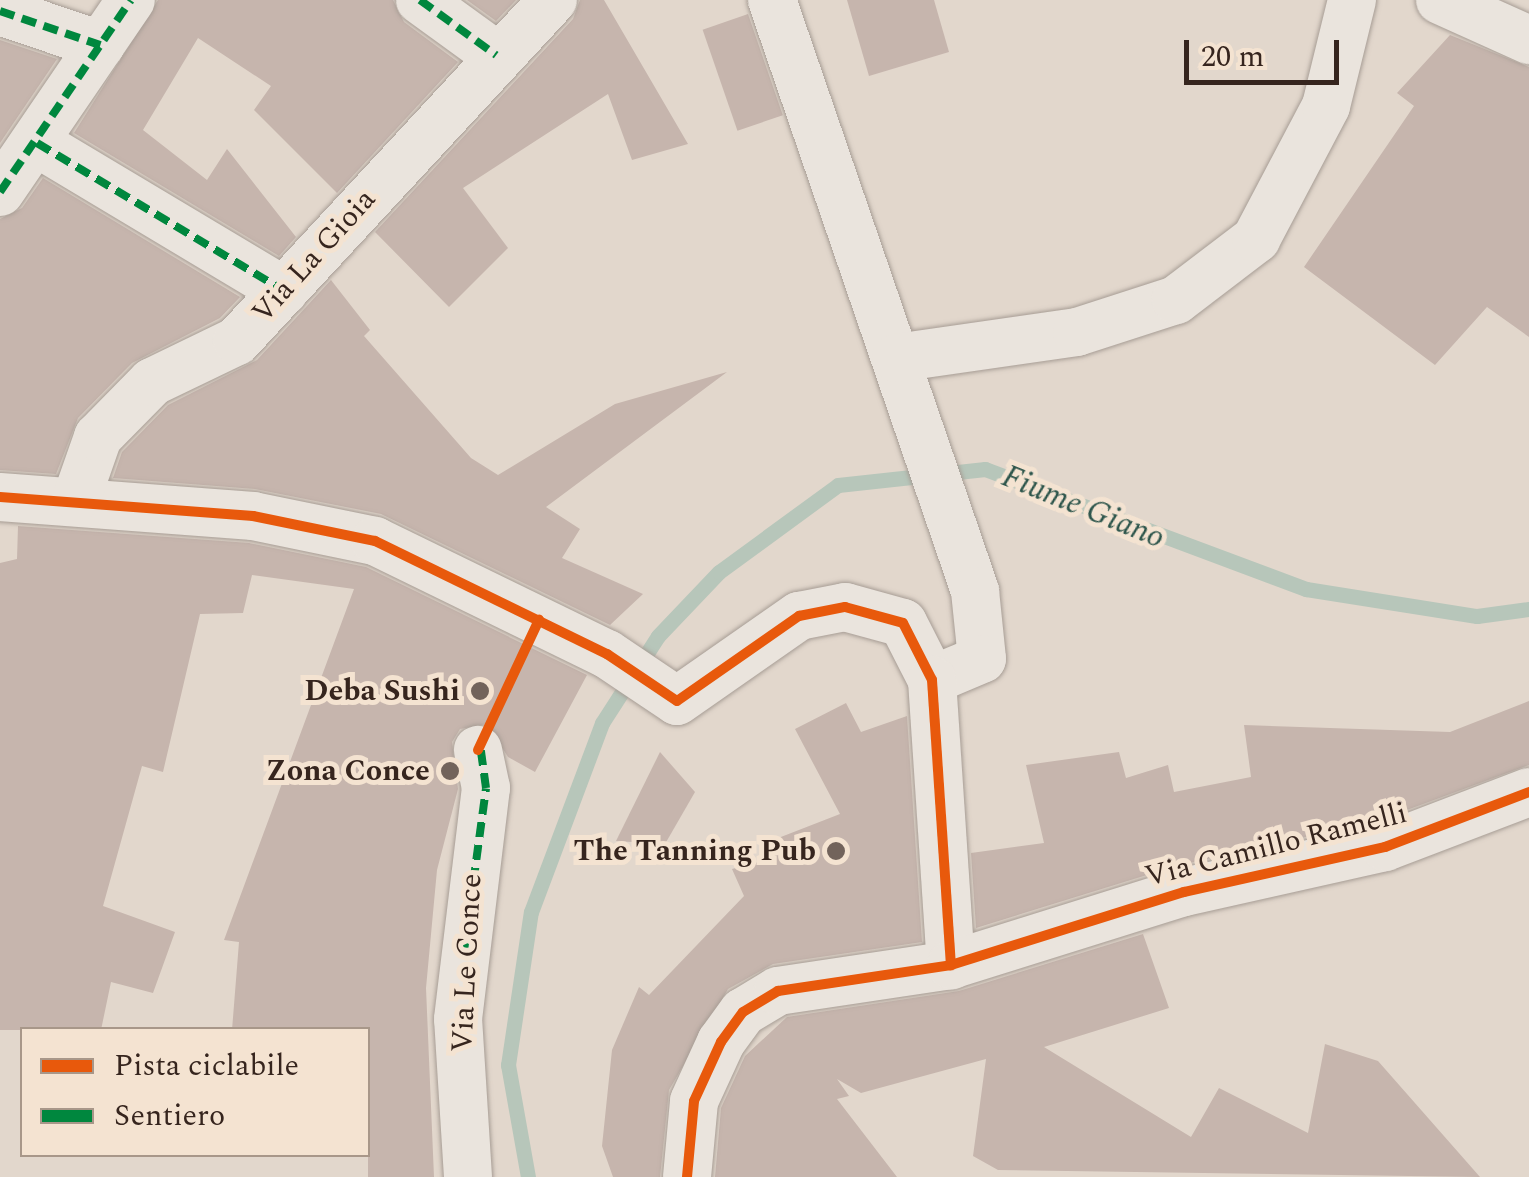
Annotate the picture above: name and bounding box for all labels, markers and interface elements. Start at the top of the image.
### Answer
scale bar [1189,20,1344,82]
text: 20 m [1201,34,1264,80]
street label: Via La Gioia [245,182,383,330]
water label: Fiume Giano [996,458,1170,558]
place label: Deba Sushi [304,673,460,709]
marker: Deba Sushi [469,680,491,702]
place label: Zona Conce [266,753,430,789]
marker: Zona Conce [439,760,461,782]
street label: Via Camillo Ramelli [1141,795,1411,895]
place label: The Tanning Pub [574,833,816,869]
marker: The Tanning Pub [825,840,847,862]
street label: Via Le Conce [444,873,490,1053]
legend [20,1027,370,1157]
text: Pista ciclabile [114,1043,299,1089]
text: Sentiero [114,1093,225,1139]

